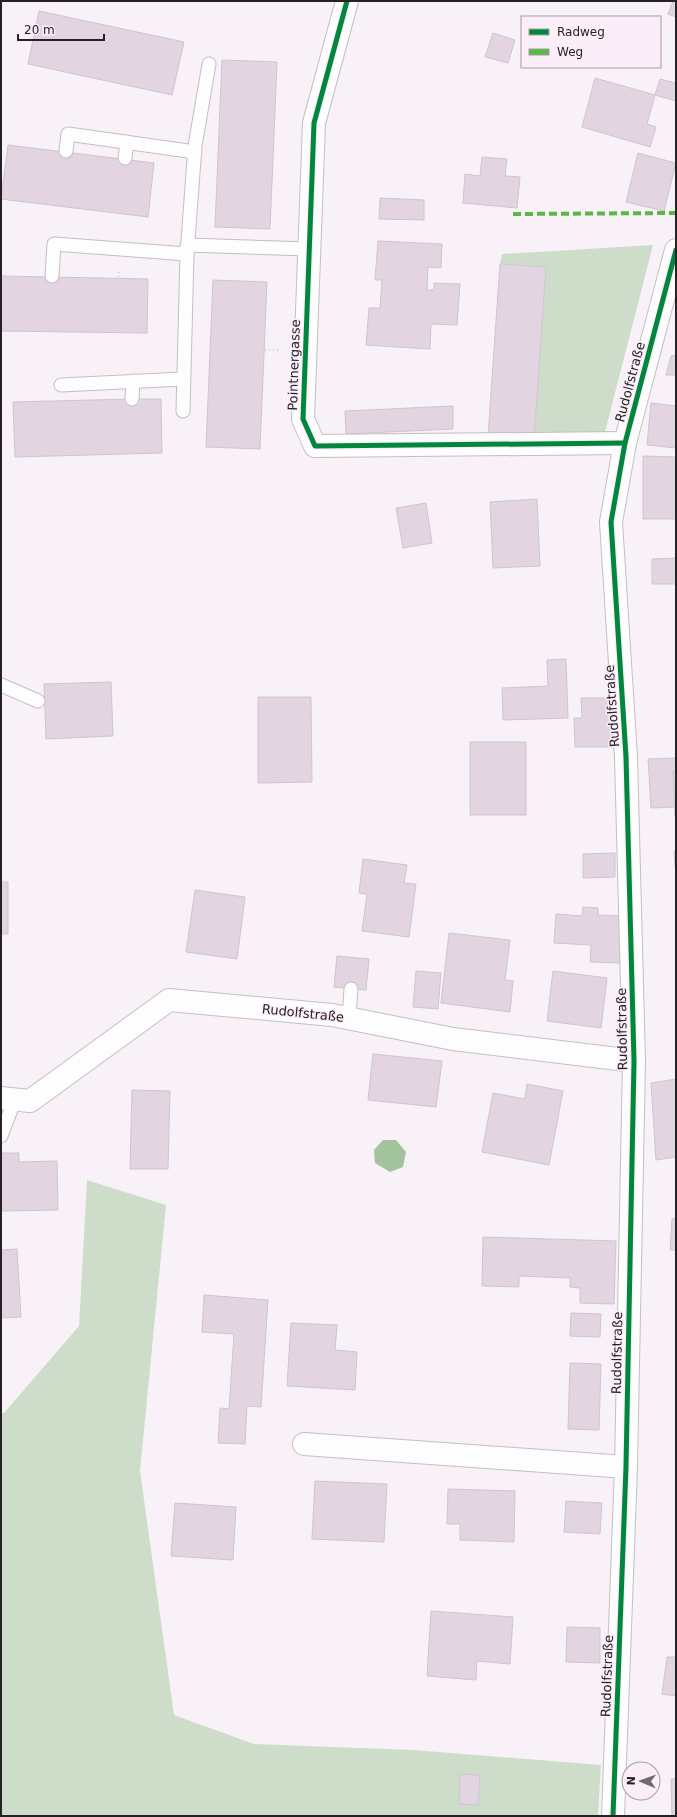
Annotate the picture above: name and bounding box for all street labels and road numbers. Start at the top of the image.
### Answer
street label: Pointnergasse [285,319,303,411]
street label: Rudolfstraße [612,340,648,424]
street label: Rudolfstraße [602,664,622,748]
street label: Rudolfstraße [614,988,630,1070]
street label: Rudolfstraße [261,1001,345,1025]
street label: Rudolfstraße [609,1312,625,1394]
street label: Rudolfstraße [598,1635,616,1717]

